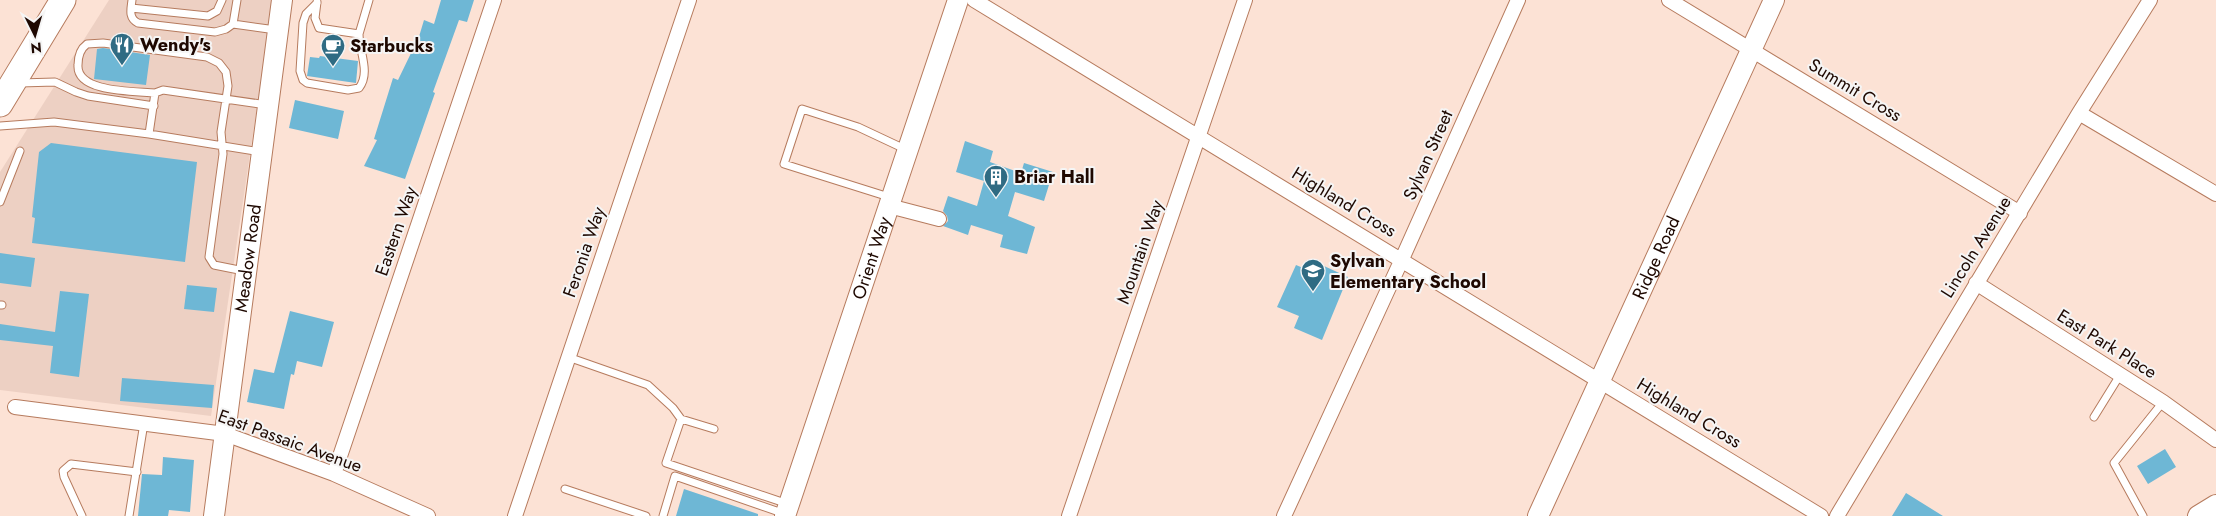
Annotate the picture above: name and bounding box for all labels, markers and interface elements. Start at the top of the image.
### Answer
north arrow [10,10,60,60]
restaurant icon: Wendy's [109,32,135,66]
place label: Wendy's [140,32,211,58]
cafe icon: Starbucks [320,33,346,67]
place label: Starbucks [350,33,433,59]
text: N [30,38,43,58]
street label: Summit Cross [1804,52,1906,128]
street label: Sylvan Street [1397,105,1460,204]
street label: Highland Cross [1287,161,1401,243]
building icon: Briar Hall [983,164,1009,198]
place label: Briar Hall [1014,164,1094,190]
street label: Eastern Way [369,183,423,279]
street label: Lincoln Avenue [1934,191,2018,303]
street label: Mountain Way [1110,196,1170,307]
street label: Meadow Road [228,203,268,314]
street label: Feronia Way [556,203,612,301]
street label: Ridge Road [1626,212,1686,304]
street label: Orient Way [845,213,898,303]
place label: Sylvan Elementary School [1330,248,1486,295]
school or university icon: Sylvan Elementary School [1300,258,1326,292]
street label: East Park Place [2052,303,2162,385]
street label: Highland Cross [1632,372,1746,454]
street label: East Passaic Avenue [214,403,366,479]

